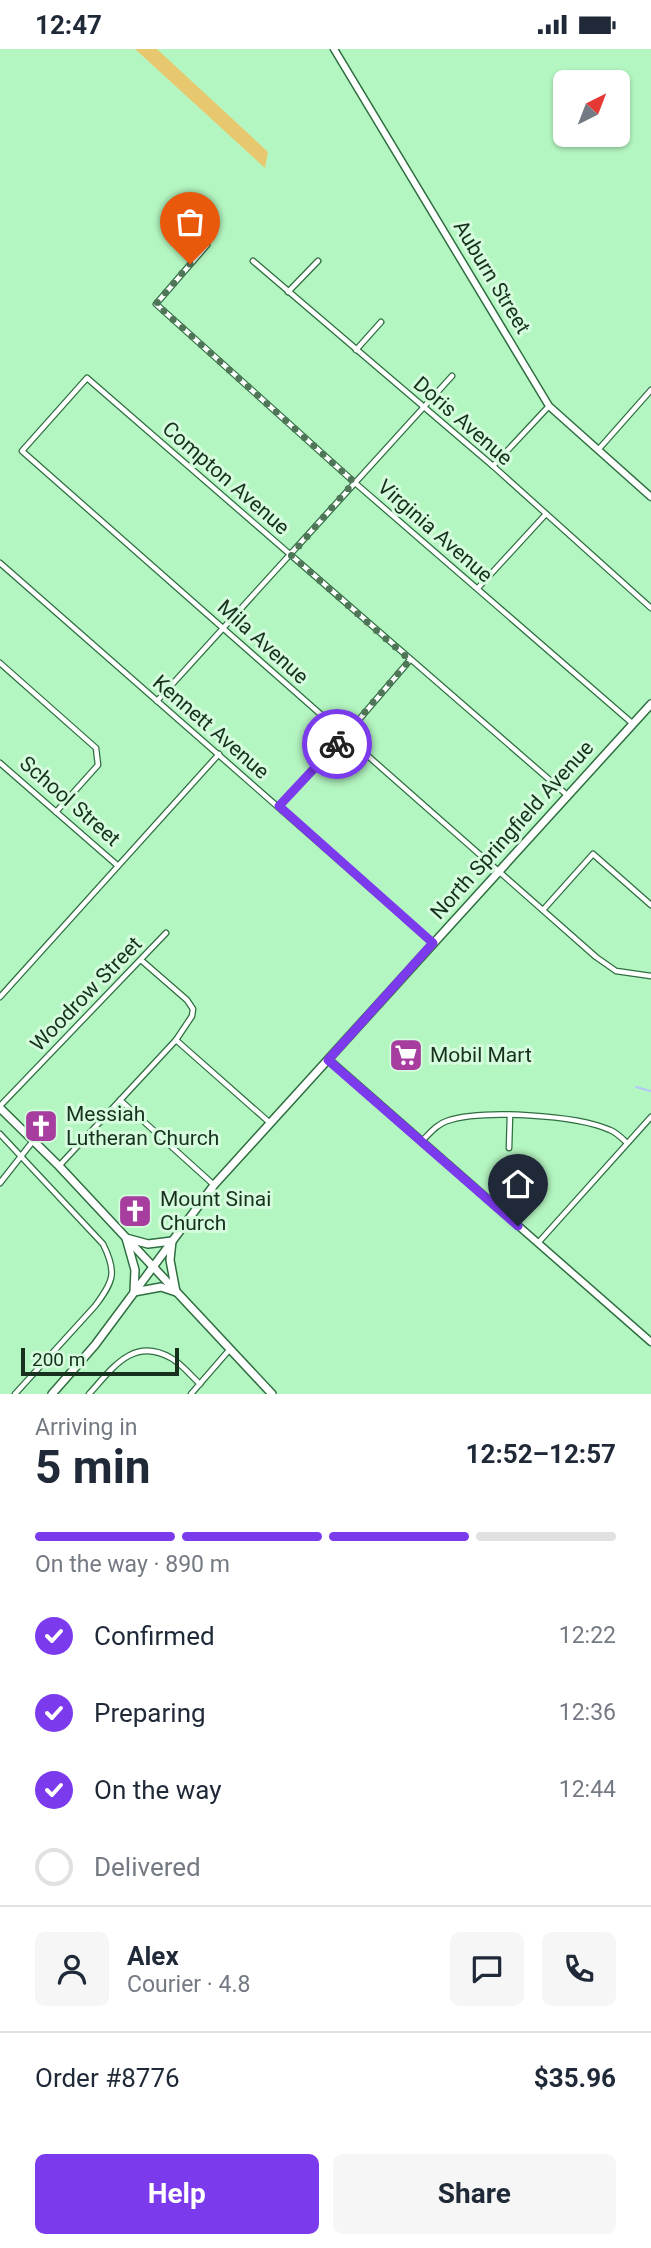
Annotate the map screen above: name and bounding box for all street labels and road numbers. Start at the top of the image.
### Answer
street label: Auburn Street [449,216,535,338]
street label: Doris Avenue [409,372,517,470]
street label: Compton Avenue [158,416,294,540]
street label: Virginia Avenue [373,475,497,587]
street label: Mila Avenue [213,595,313,689]
street label: Kennett Avenue [148,670,274,784]
street label: North Springfield Avenue [426,736,598,924]
street label: School Street [15,751,125,851]
street label: Woodrow Street [25,932,147,1056]

